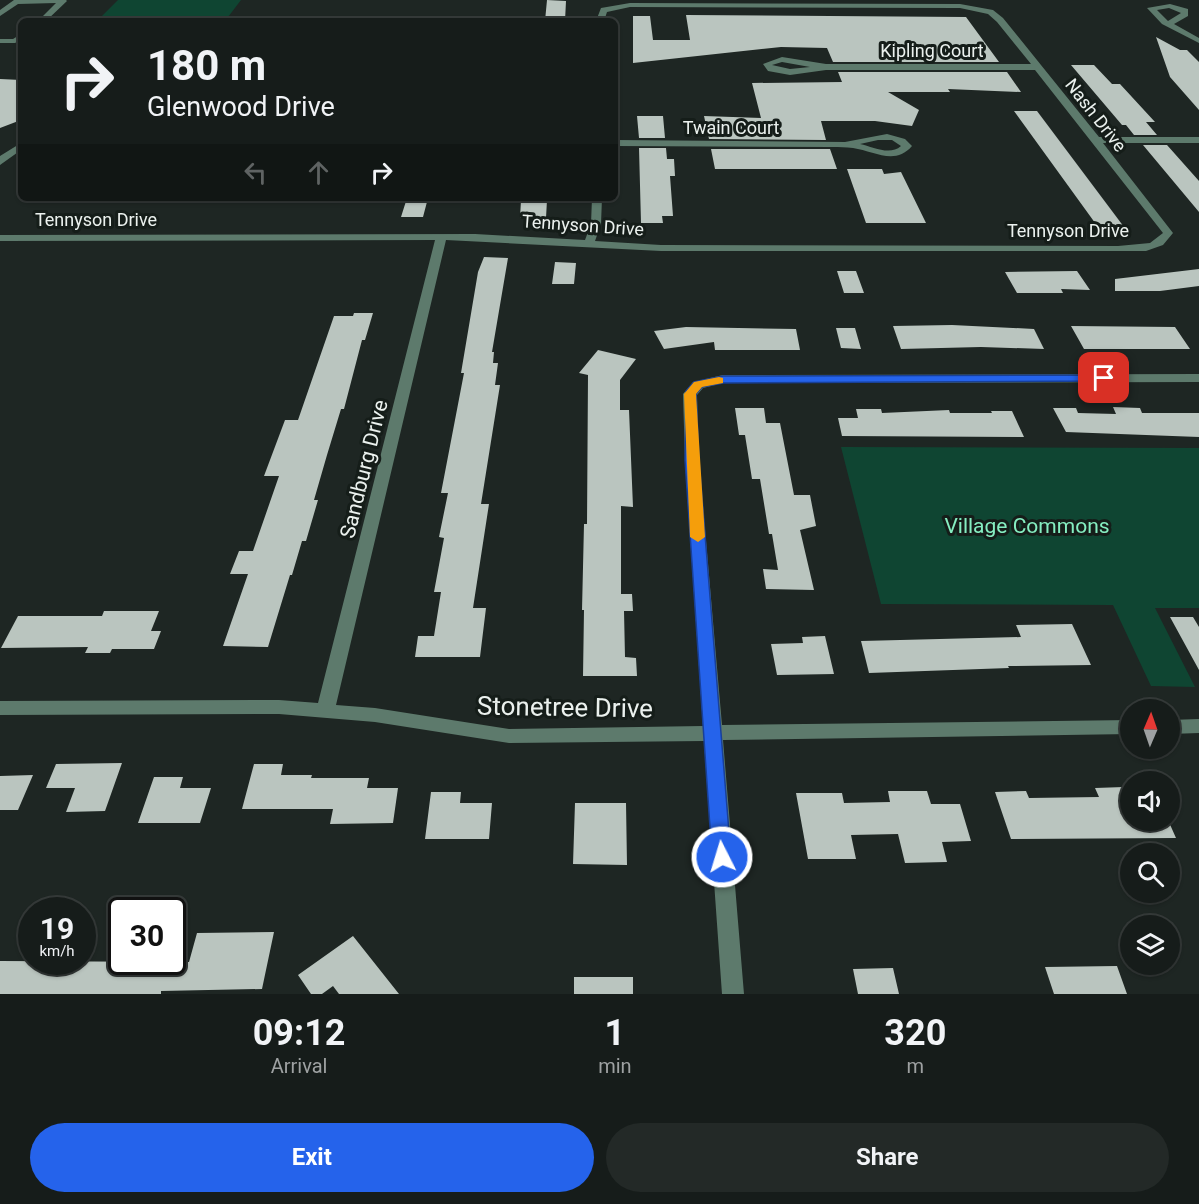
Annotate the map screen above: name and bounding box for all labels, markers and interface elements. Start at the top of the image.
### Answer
street label: Kipling Court [880,40,984,61]
text: 180 m [147,41,266,90]
icon: right [48,42,126,120]
street label: Nash Drive [1061,74,1131,156]
text: Glenwood Drive [147,91,335,123]
street label: Twain Court [683,117,779,138]
icon: left [239,156,272,189]
icon: ahead [302,156,335,189]
icon: right [365,156,398,189]
street label: Tennyson Drive [35,209,157,230]
street label: Tennyson Drive [521,210,645,240]
street label: Tennyson Drive [1007,220,1129,241]
pin [1078,352,1129,403]
icon: arrive [1087,361,1120,394]
street label: Sandburg Drive [335,397,393,541]
park label: Village Commons [944,514,1110,538]
street label: Stonetree Drive [477,690,653,724]
north arrow [1120,699,1180,759]
map controls [1120,699,1180,975]
button: sound [1120,771,1180,831]
position arrow [690,825,754,889]
button: search [1120,843,1180,903]
speed limit sign: 30 [108,897,186,975]
text: 19 [40,911,74,946]
button: layers [1120,915,1180,975]
text: km/h [39,942,75,960]
text: 09:12 [253,1012,345,1054]
text: 1 [605,1012,625,1054]
text: 320 [884,1012,946,1054]
text: Arrival [271,1054,327,1078]
text: min [598,1054,632,1078]
text: m [907,1054,924,1078]
button: Exit [30,1123,594,1192]
button: Share [606,1123,1169,1192]

